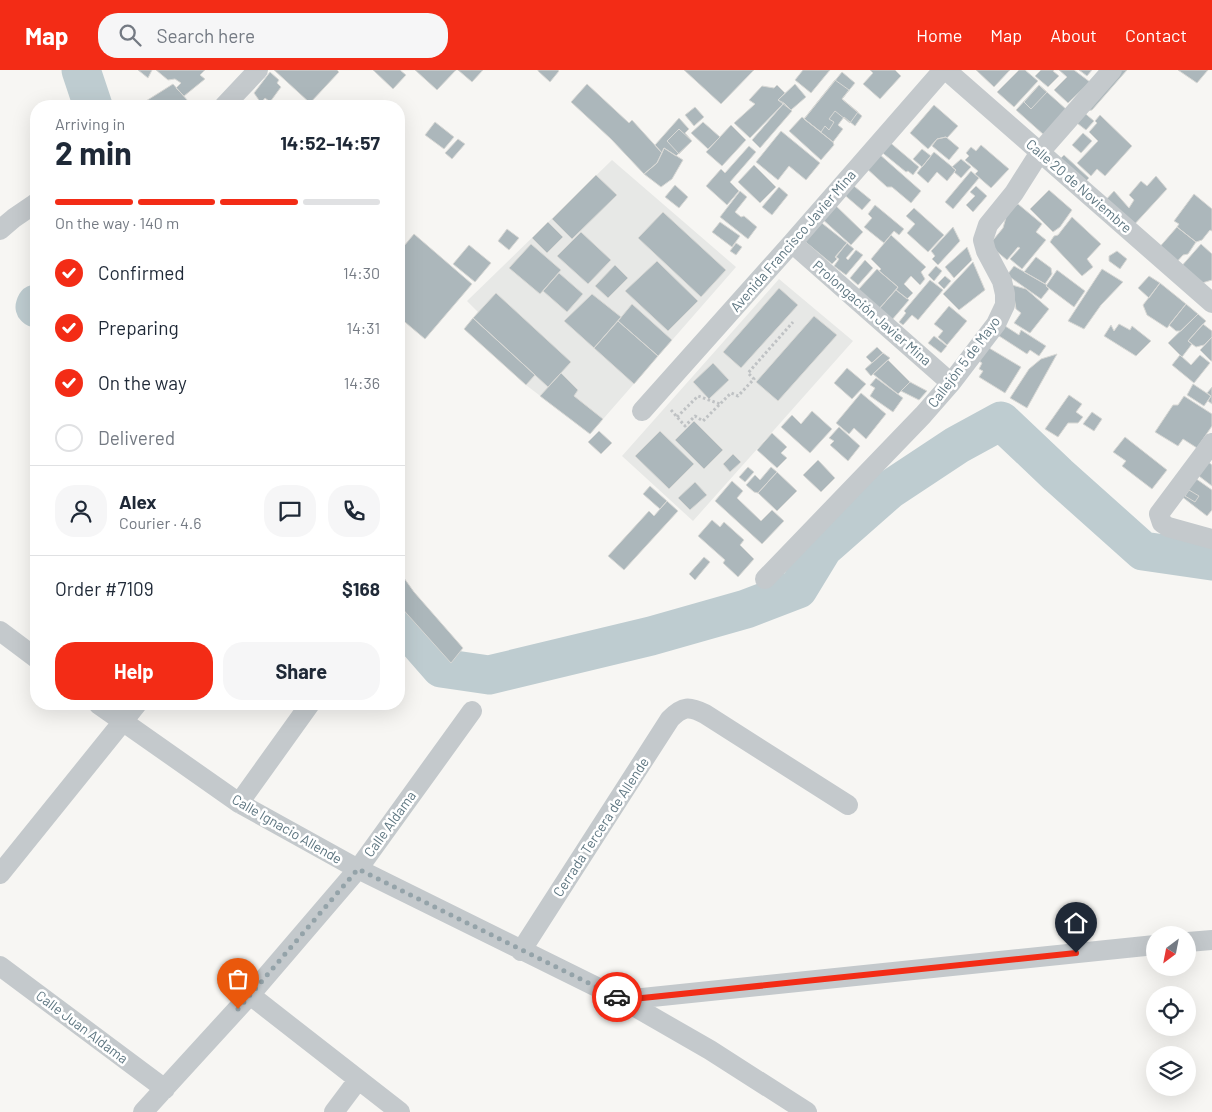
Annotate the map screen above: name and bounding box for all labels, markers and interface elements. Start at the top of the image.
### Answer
search box [98,13,448,58]
text: Map [25,21,68,50]
icon: search [116,21,144,49]
text: Search here [156,24,255,47]
text: Home [916,24,962,46]
text: Map [990,24,1022,46]
text: About [1050,24,1097,46]
text: Contact [1125,24,1187,46]
text: Arriving in [55,114,125,133]
text: 14:52–14:57 [280,131,380,154]
text: 2 min [55,133,132,171]
street label: Calle 20 de Noviembre [1023,135,1136,236]
street label: Avenida Francisco Javier Mina [726,166,859,315]
text: On the way · 140 m [55,213,179,232]
street label: Prolongación Javier Mina [810,256,935,369]
icon: check [55,259,83,287]
text: Confirmed [98,261,185,284]
text: 14:30 [343,263,380,282]
street label: Callejón 5 de Mayo [924,313,1003,411]
icon: check [55,314,83,342]
text: Preparing [98,316,179,339]
text: 14:31 [346,318,380,337]
icon: check [55,369,83,397]
text: On the way [98,371,187,394]
text: 14:36 [344,373,380,392]
text: Delivered [98,426,175,449]
button: person [55,485,107,537]
button: chat [264,485,316,537]
button: phone [328,485,380,537]
text: Alex [119,490,157,513]
text: Courier · 4.6 [119,513,202,532]
text: Order #7109 [55,577,154,600]
text: $168 [342,577,380,600]
button: Help [55,642,213,700]
button: Share [223,642,380,700]
street label: Cerrada Tercera de Allende [549,754,652,900]
street label: Calle Aldama [360,787,419,860]
street label: Calle Ignacio Allende [229,790,345,867]
pin [1055,902,1097,953]
icon: home [1062,909,1090,937]
north arrow [1146,926,1196,976]
map controls [1146,926,1196,1096]
pin [217,958,259,1009]
icon: bag [224,965,252,993]
courier [592,972,642,1022]
icon: car [603,983,631,1011]
button: locate [1146,986,1196,1036]
street label: Calle Juan Aldama [33,987,132,1067]
button: layers [1146,1046,1196,1096]

